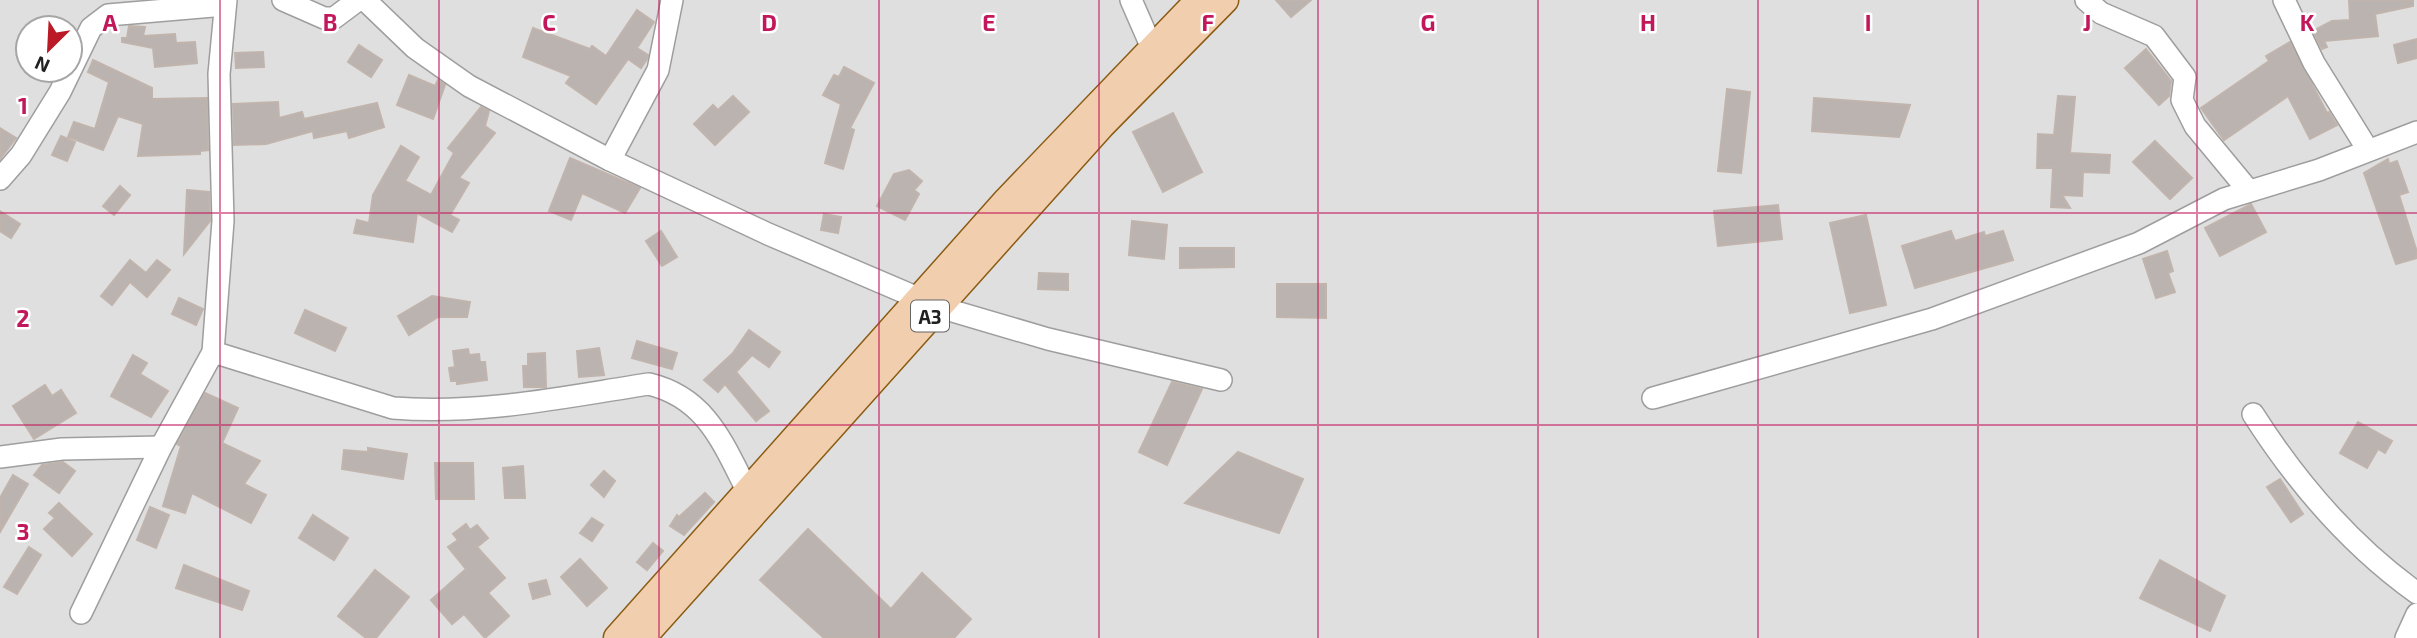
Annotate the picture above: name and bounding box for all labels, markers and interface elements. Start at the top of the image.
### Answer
text: A [102,8,118,36]
text: B [323,8,337,36]
text: C [542,8,556,36]
text: D [761,8,777,36]
text: E [982,8,996,36]
text: F [1202,8,1215,36]
text: G [1421,8,1435,36]
text: H [1640,8,1656,36]
text: I [1865,8,1871,36]
text: J [2083,8,2091,36]
text: K [2300,8,2315,36]
north arrow [14,14,84,84]
text: N [31,52,53,78]
text: 1 [18,91,28,119]
road number: A3 [911,300,949,332]
text: 2 [16,304,30,332]
text: 3 [16,517,30,545]

